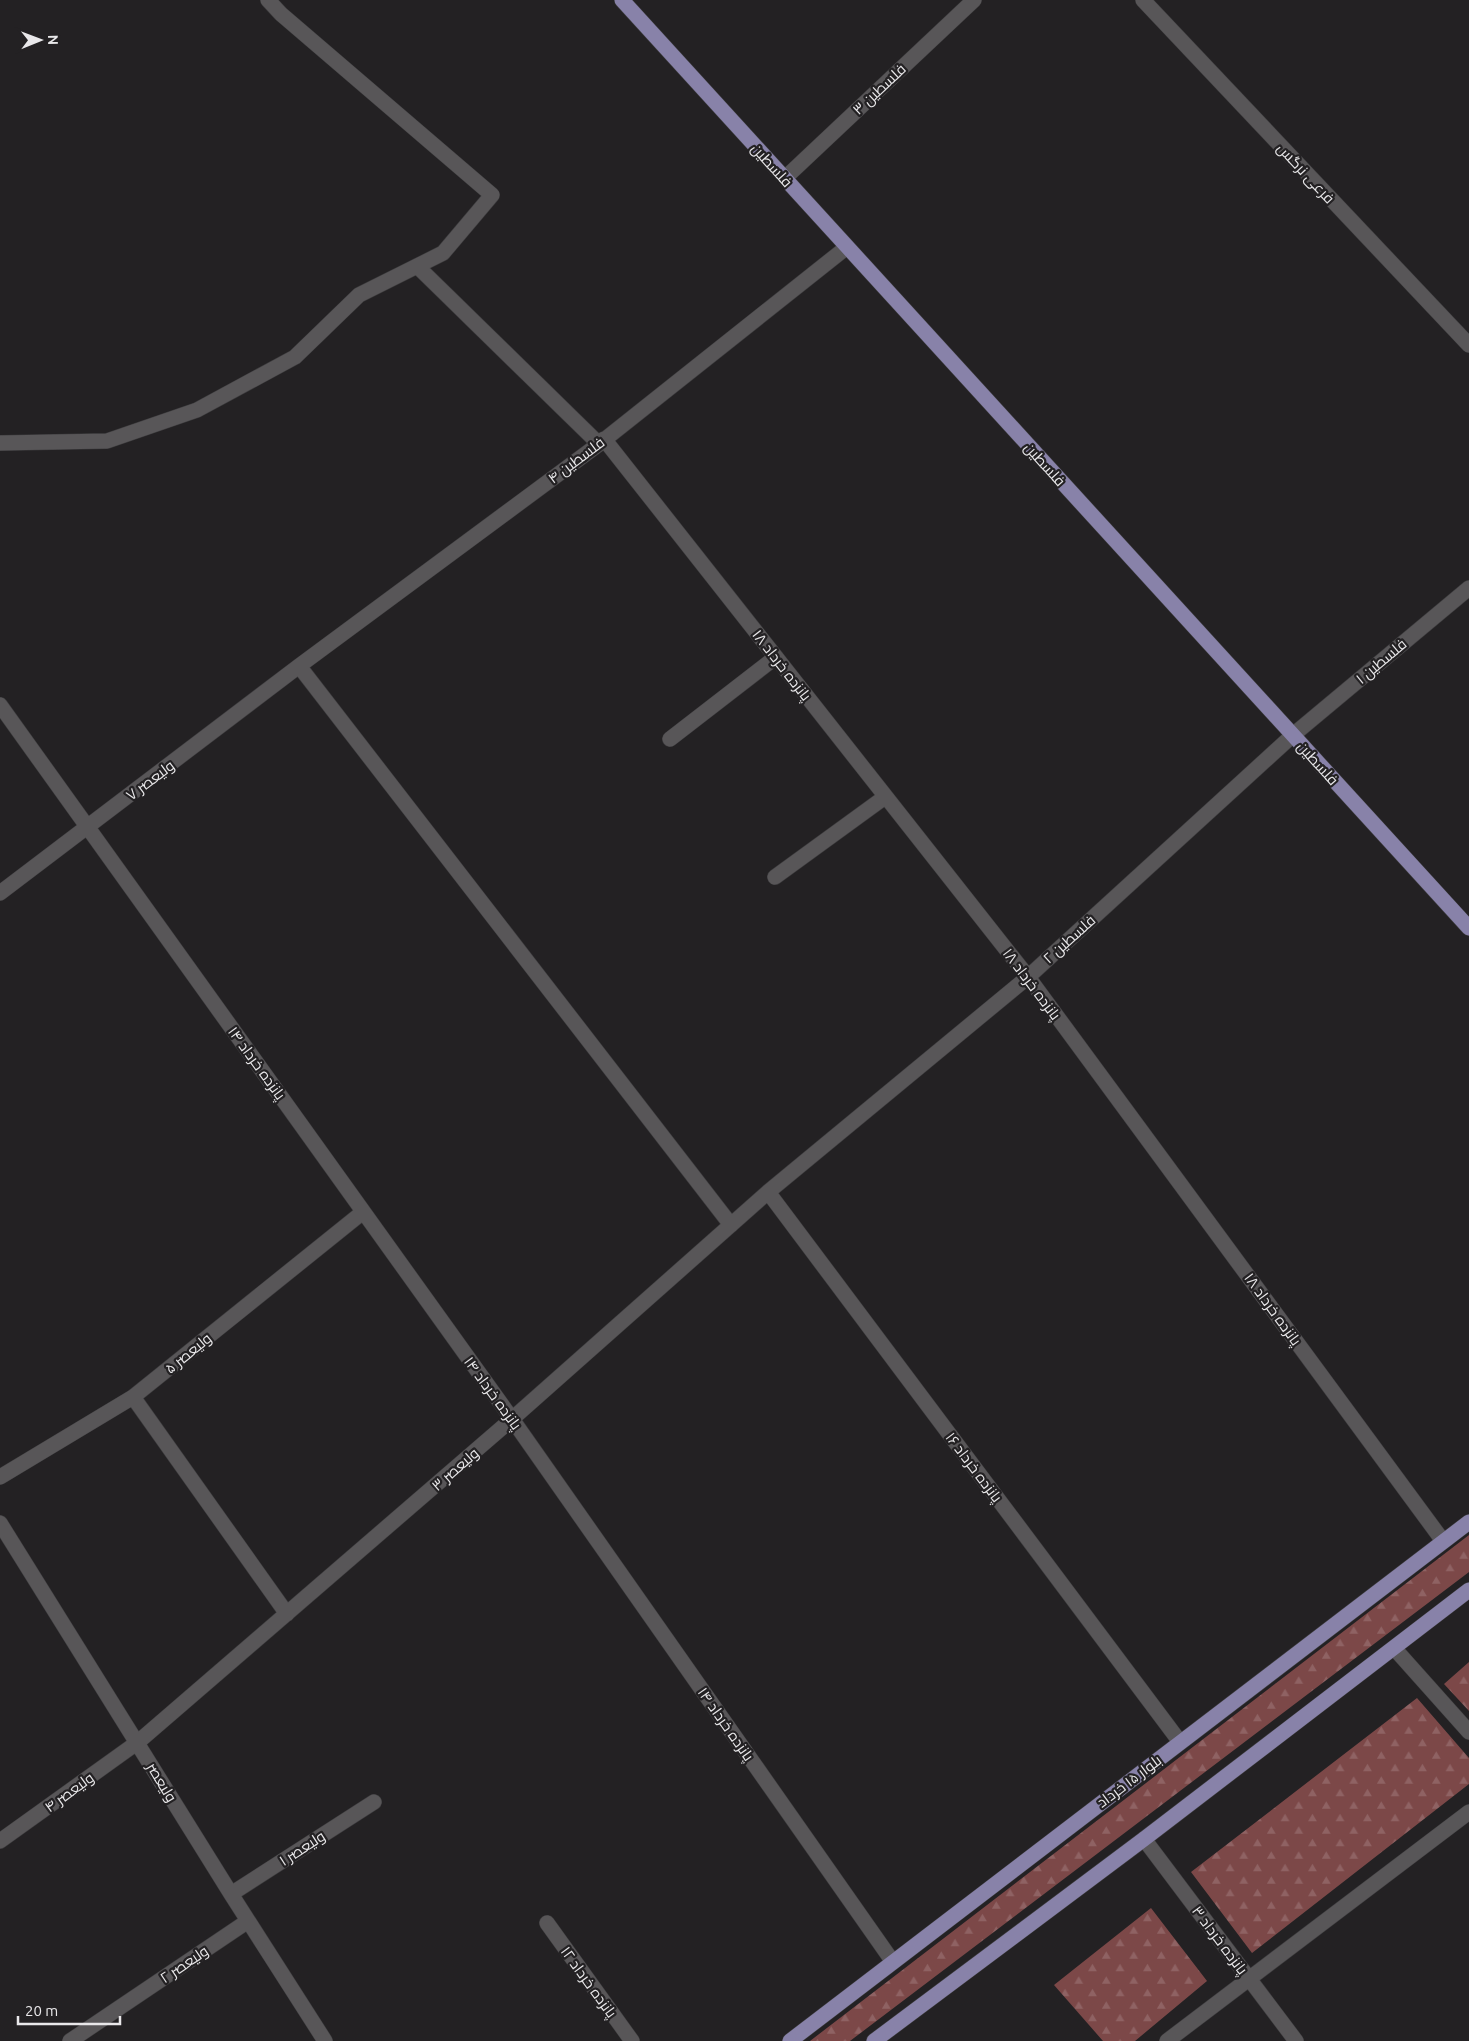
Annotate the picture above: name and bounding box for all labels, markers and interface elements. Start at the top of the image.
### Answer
north arrow [15,15,65,65]
text: N [45,34,61,45]
street label: فلسطین ۳ [849,60,910,119]
street label: فرعی نرگس [1272,139,1338,208]
street label: فلسطین [747,140,796,192]
street label: فلسطین ۴ [544,433,609,488]
street label: فلسطین [1020,439,1069,491]
street label: پانزده خرداد ۱۸ [748,626,815,705]
street label: فلسطین ۱ [1352,635,1411,689]
street label: فلسطین [1293,738,1342,790]
street label: ولیعصر ۷ [123,756,178,804]
street label: فلسطین ۲ [1039,911,1100,968]
street label: پانزده خرداد ۱۸ [998,945,1064,1024]
street label: پانزده خرداد ۱۴ [223,1023,289,1104]
street label: پانزده خرداد ۱۸ [1239,1270,1305,1350]
street label: ولیعصر ۵ [161,1329,215,1378]
street label: پانزده خرداد ۱۴ [459,1353,525,1434]
street label: پانزده خرداد ۱۶ [941,1429,1006,1506]
street label: ولیعصر ۳ [428,1444,483,1495]
street label: پانزده خرداد ۱۴ [693,1684,758,1765]
street label: بلوار ۱۵ خرداد [1093,1751,1165,1812]
street label: ولیعصر [142,1758,180,1805]
street label: ولیعصر ۴ [41,1769,97,1816]
street label: ولیعصر ۱ [276,1827,329,1870]
street label: پانزده خرداد ۳ [1187,1902,1251,1979]
street label: ولیعصر ۲ [157,1942,212,1987]
street label: پانزده خرداد ۱۲ [556,1943,620,2022]
scale bar [18,1994,120,2026]
text: 20 m [25,2002,58,2019]

